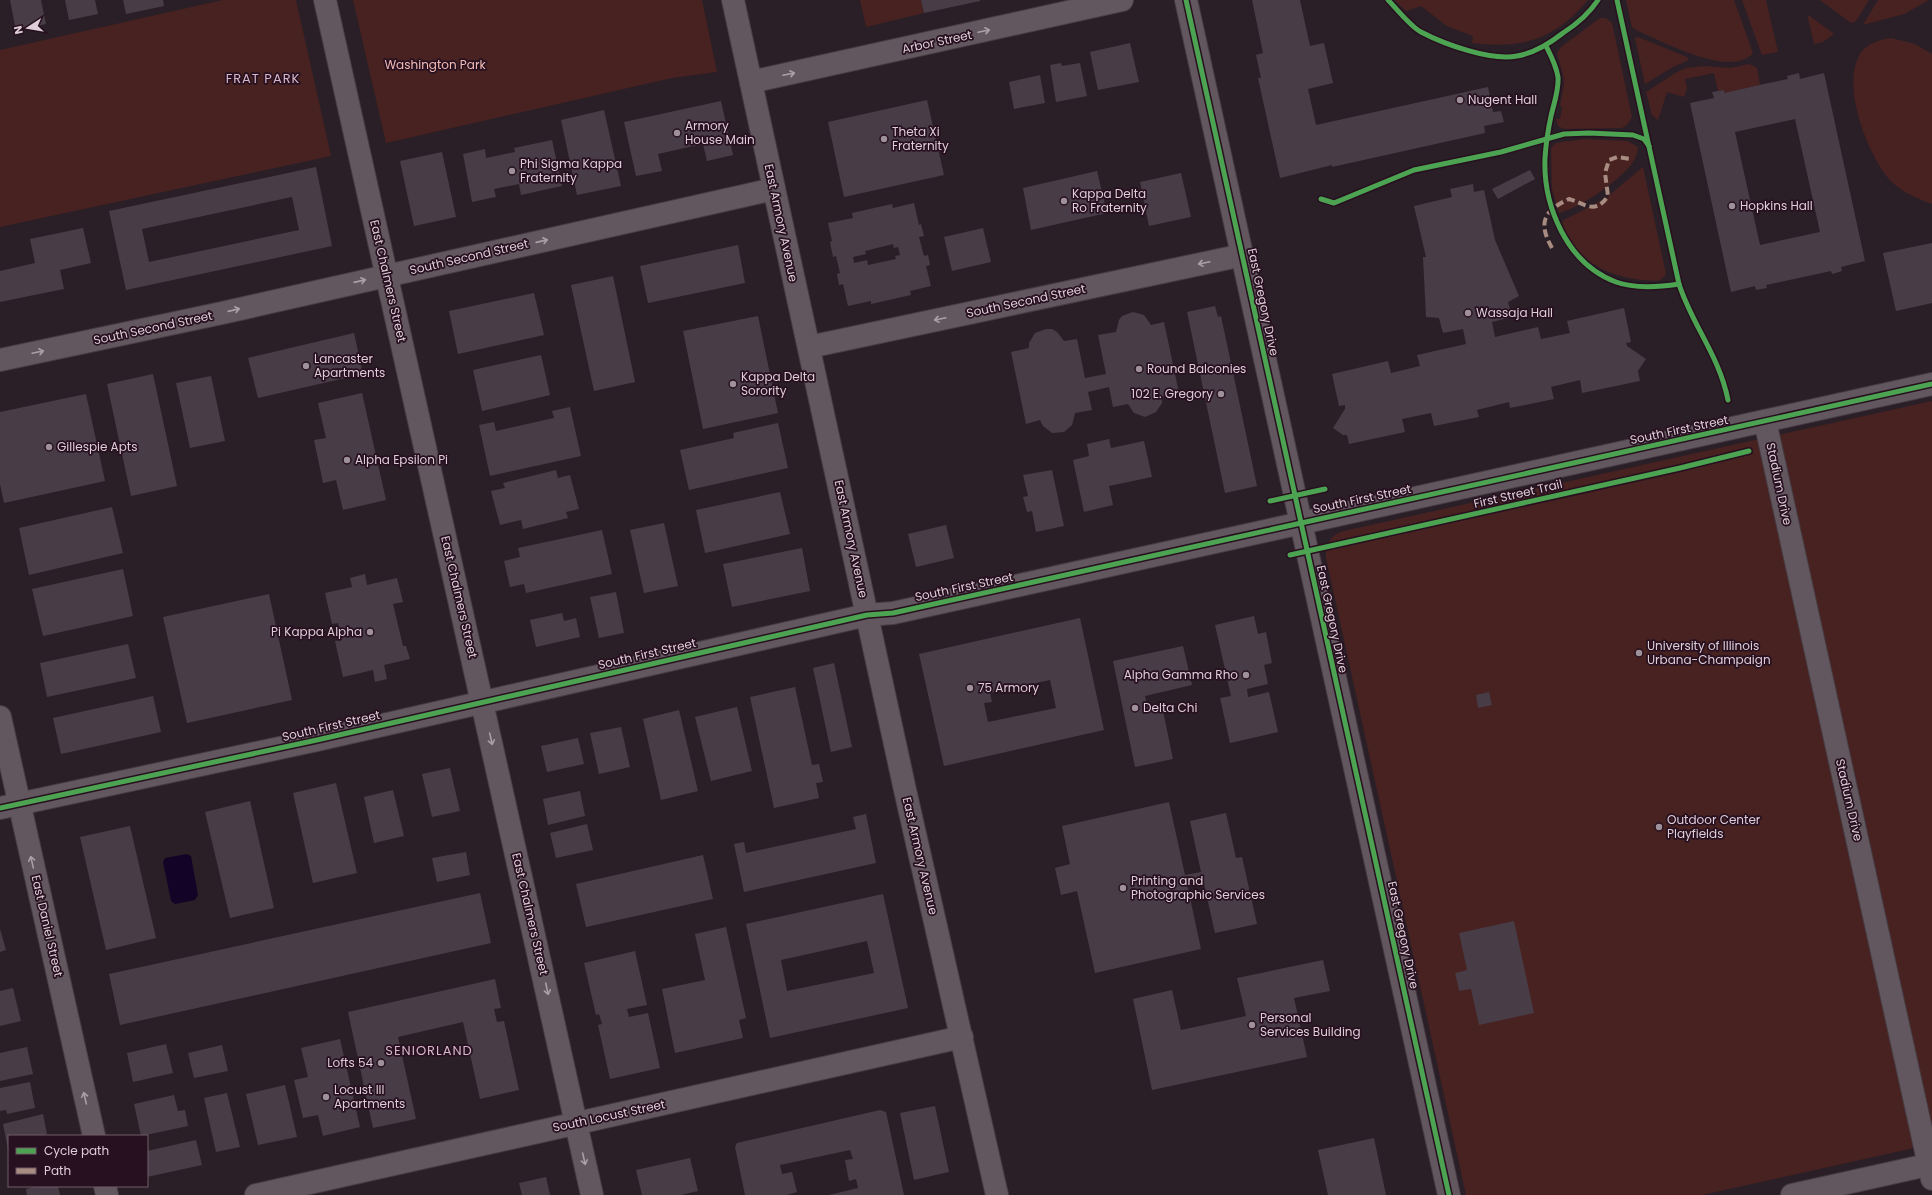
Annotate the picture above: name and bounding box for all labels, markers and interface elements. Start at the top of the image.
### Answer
north arrow [8,8,48,48]
text: N [10,24,27,36]
street label: Arbor Street [900,26,973,57]
one-way arrow [977,27,990,35]
park label: Washington Park [384,56,486,73]
district label: FRAT PARK [226,69,300,88]
one-way arrow [782,69,795,77]
place label: Nugent Hall [1468,91,1537,108]
marker: Nugent Hall [1455,95,1465,105]
place label: Armory House Main [685,117,755,148]
place label: Theta Xi Fraternity [892,123,949,154]
marker: Armory House Main [672,128,682,138]
marker: Theta Xi Fraternity [879,134,889,144]
place label: Phi Sigma Kappa Fraternity [520,155,622,186]
street label: East Armory Avenue [761,162,802,283]
marker: Phi Sigma Kappa Fraternity [507,166,517,176]
place label: Kappa Delta Ro Fraternity [1072,185,1147,216]
marker: Kappa Delta Ro Fraternity [1059,196,1069,206]
place label: Hopkins Hall [1740,197,1813,214]
marker: Hopkins Hall [1727,201,1737,211]
street label: East Chalmers Street [366,218,411,344]
street label: South Second Street [408,235,530,278]
one-way arrow [535,237,548,245]
street label: East Gregory Drive [1244,246,1283,357]
one-way arrow [1198,260,1211,268]
one-way arrow [354,277,367,285]
street label: South Second Street [965,280,1087,321]
place label: Wassaja Hall [1476,304,1553,321]
one-way arrow [227,306,240,314]
street label: South Second Street [92,307,214,348]
marker: Wassaja Hall [1463,308,1473,318]
one-way arrow [934,316,947,324]
one-way arrow [31,348,44,356]
place label: Lancaster Apartments [314,350,385,381]
place label: Round Balconies [1147,360,1246,377]
marker: Lancaster Apartments [301,361,311,371]
marker: Round Balconies [1134,364,1144,374]
place label: Kappa Delta Sorority [741,368,815,399]
marker: Kappa Delta Sorority [728,379,738,389]
place label: 102 E. Gregory [1131,385,1213,402]
marker: 102 E. Gregory [1216,389,1226,399]
street label: South First Street [1628,411,1730,448]
place label: Gillespie Apts [57,438,137,455]
street label: Stadium Drive [1762,441,1797,527]
marker: Gillespie Apts [44,442,54,452]
place label: Alpha Epsilon Pi [355,451,448,468]
marker: Alpha Epsilon Pi [342,455,352,465]
street label: First Street Trail [1472,475,1564,512]
street label: East Armory Avenue [831,478,872,599]
street label: South First Street [1311,480,1413,517]
street label: East Chalmers Street [437,534,482,660]
street label: East Gregory Drive [1313,563,1352,674]
street label: South First Street [913,568,1015,605]
place label: Pi Kappa Alpha [271,623,362,640]
marker: Pi Kappa Alpha [365,627,375,637]
street label: South First Street [596,634,698,673]
place label: University of Illinois Urbana-Champaign [1647,637,1771,668]
marker: University of Illinois Urbana-Champaign [1634,648,1644,658]
place label: Alpha Gamma Rho [1124,666,1238,683]
marker: Alpha Gamma Rho [1241,670,1251,680]
place label: 75 Armory [978,679,1039,696]
marker: 75 Armory [965,683,975,693]
place label: Delta Chi [1143,699,1198,716]
marker: Delta Chi [1130,703,1140,713]
street label: South First Street [280,706,382,745]
one-way arrow [487,733,495,746]
street label: Stadium Drive [1832,757,1867,843]
street label: East Armory Avenue [899,795,942,916]
place label: Outdoor Center Playfields [1667,811,1761,842]
marker: Outdoor Center Playfields [1654,822,1664,832]
street label: East Chalmers Street [508,851,553,977]
one-way arrow [28,856,36,869]
place label: Printing and Photographic Services [1131,872,1265,903]
street label: East Daniel Street [27,873,67,979]
street label: East Gregory Drive [1384,879,1423,990]
marker: Printing and Photographic Services [1118,883,1128,893]
one-way arrow [543,982,551,995]
place label: Personal Services Building [1260,1009,1361,1040]
marker: Personal Services Building [1247,1020,1257,1030]
district label: SENIORLAND [385,1041,473,1060]
place label: Lofts 54 [327,1054,373,1071]
marker: Lofts 54 [376,1058,386,1068]
place label: Locust III Apartments [334,1081,405,1112]
one-way arrow [81,1092,89,1105]
marker: Locust III Apartments [321,1092,331,1102]
street label: South Locust Street [551,1095,667,1136]
legend [8,1135,148,1187]
text: Cycle path [44,1142,109,1159]
one-way arrow [581,1152,589,1165]
text: Path [44,1162,71,1179]

